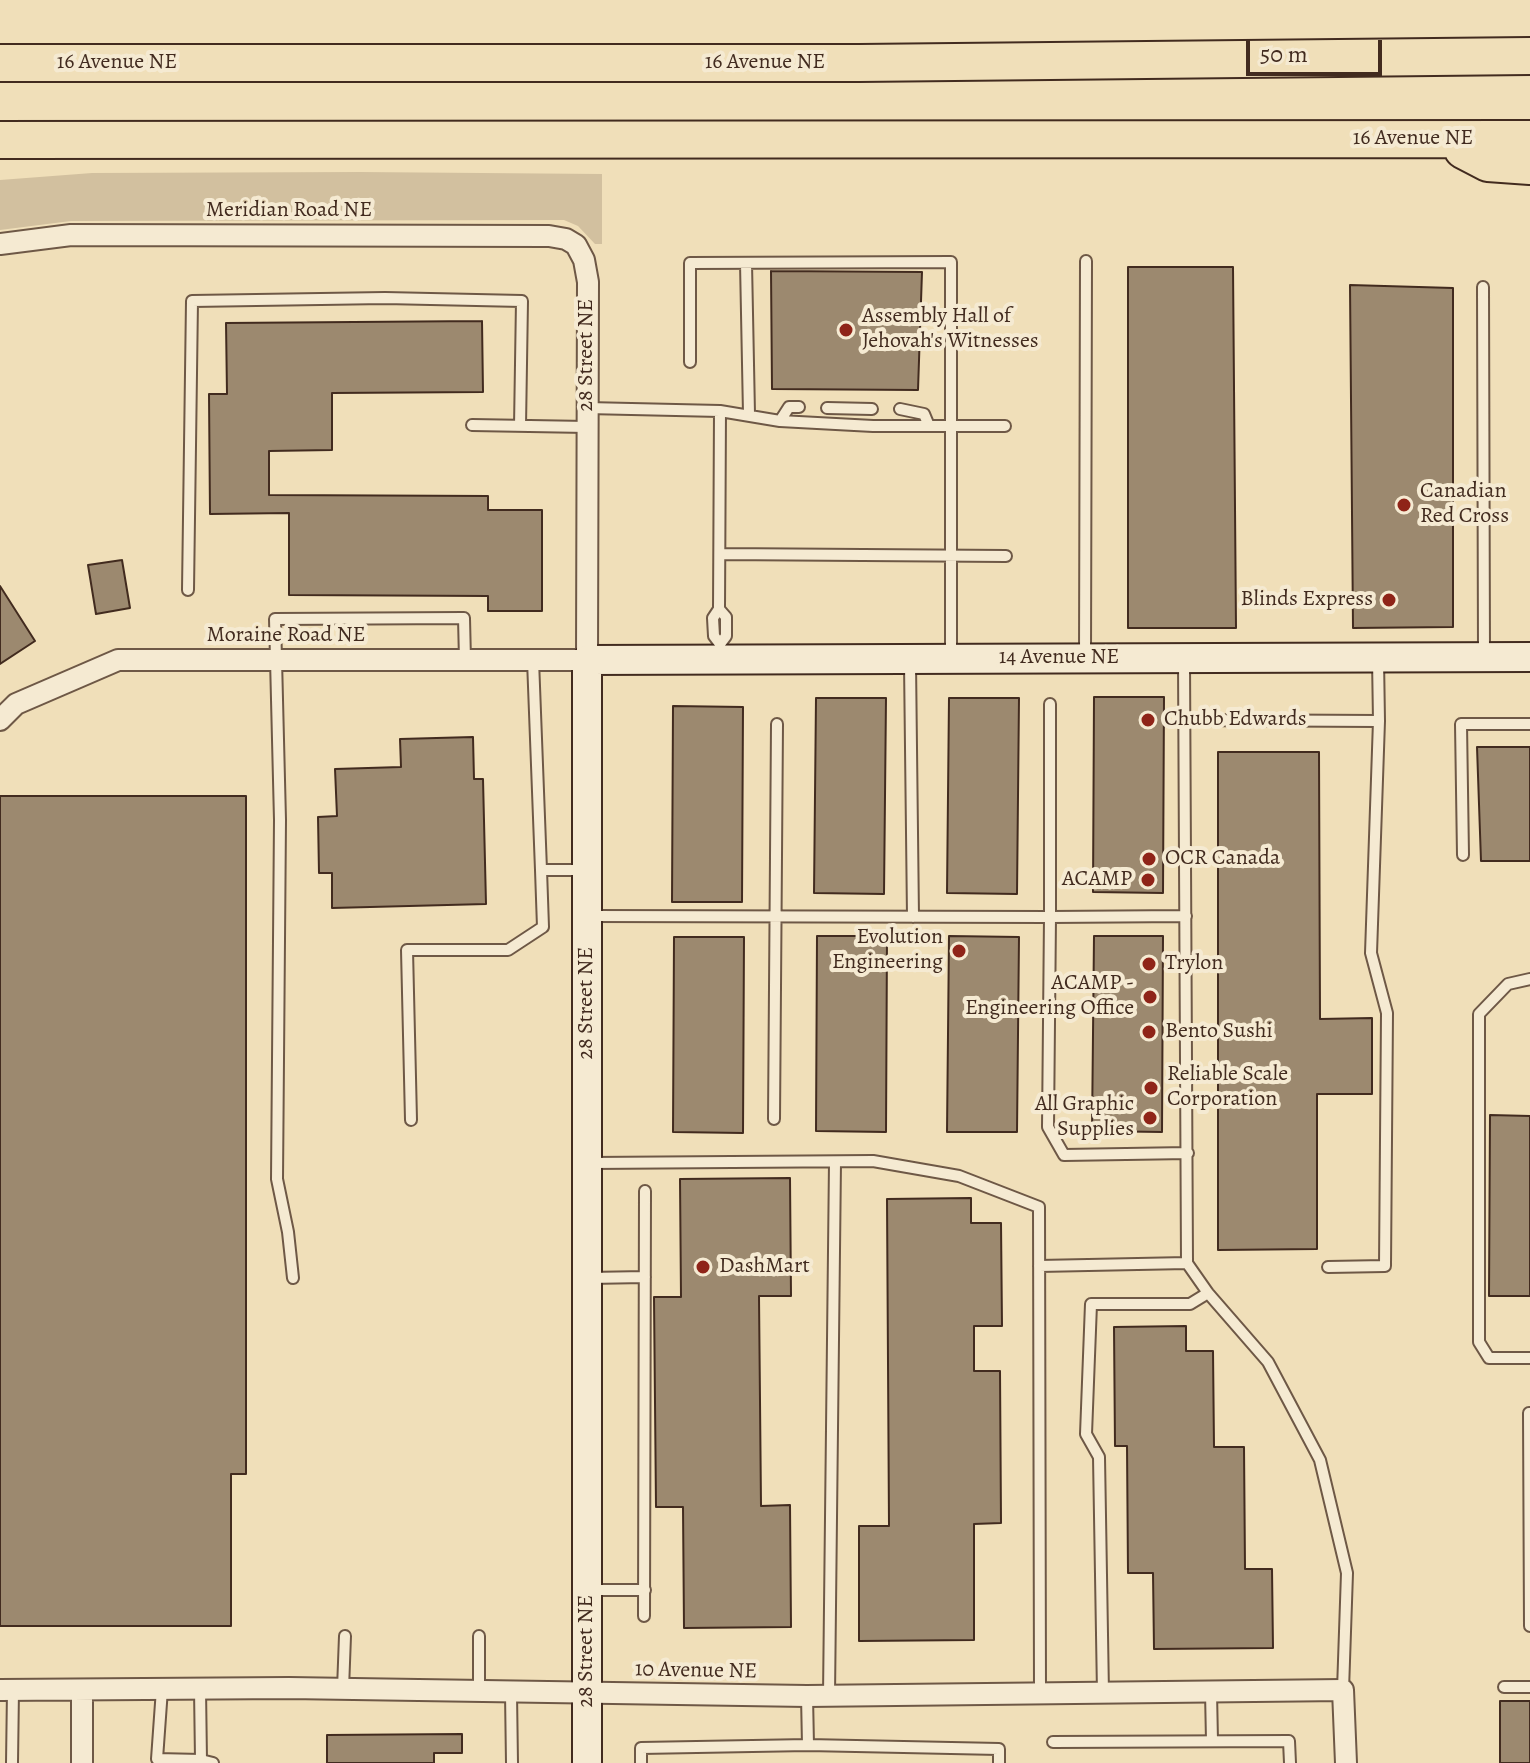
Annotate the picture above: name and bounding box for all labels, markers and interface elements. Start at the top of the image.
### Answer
scale bar [1250,24,1386,74]
text: 50 m [1260,38,1308,70]
street label: 16 Avenue NE [57,50,177,76]
street label: 16 Avenue NE [705,50,825,76]
street label: 16 Avenue NE [1353,126,1473,152]
street label: Meridian Road NE [206,198,372,224]
street label: 28 Street NE [574,299,600,411]
place label: Assembly Hall of Jehovah's Witnesses [862,304,1039,356]
marker: Assembly Hall of Jehovah's Witnesses [837,321,855,339]
place label: Canadian Red Cross [1420,479,1509,530]
marker: Canadian Red Cross [1395,496,1413,514]
place label: Blinds Express [1240,587,1373,613]
marker: Blinds Express [1380,591,1398,609]
street label: Moraine Road NE [206,623,366,649]
street label: 14 Avenue NE [999,645,1119,671]
place label: Chubb Edwards [1164,707,1307,733]
marker: Chubb Edwards [1139,711,1157,729]
place label: OCR Canada [1165,846,1280,872]
marker: OCR Canada [1140,850,1158,868]
place label: ACAMP [1062,867,1132,893]
marker: ACAMP [1139,871,1157,889]
place label: Evolution Engineering [832,925,943,976]
marker: Evolution Engineering [950,942,968,960]
street label: 28 Street NE [574,947,600,1059]
place label: Trylon [1165,951,1223,977]
marker: Trylon [1140,955,1158,973]
place label: ACAMP - Engineering Office [965,971,1134,1022]
marker: ACAMP - Engineering Office [1141,988,1159,1006]
place label: Bento Sushi [1165,1019,1273,1045]
marker: Bento Sushi [1140,1023,1158,1041]
place label: Reliable Scale Corporation [1167,1062,1288,1114]
marker: Reliable Scale Corporation [1142,1079,1160,1097]
place label: All Graphic Supplies [1035,1092,1134,1144]
marker: All Graphic Supplies [1141,1109,1159,1127]
place label: DashMart [719,1254,810,1280]
marker: DashMart [694,1258,712,1276]
street label: 28 Street NE [574,1595,600,1707]
street label: 10 Avenue NE [635,1657,757,1685]

